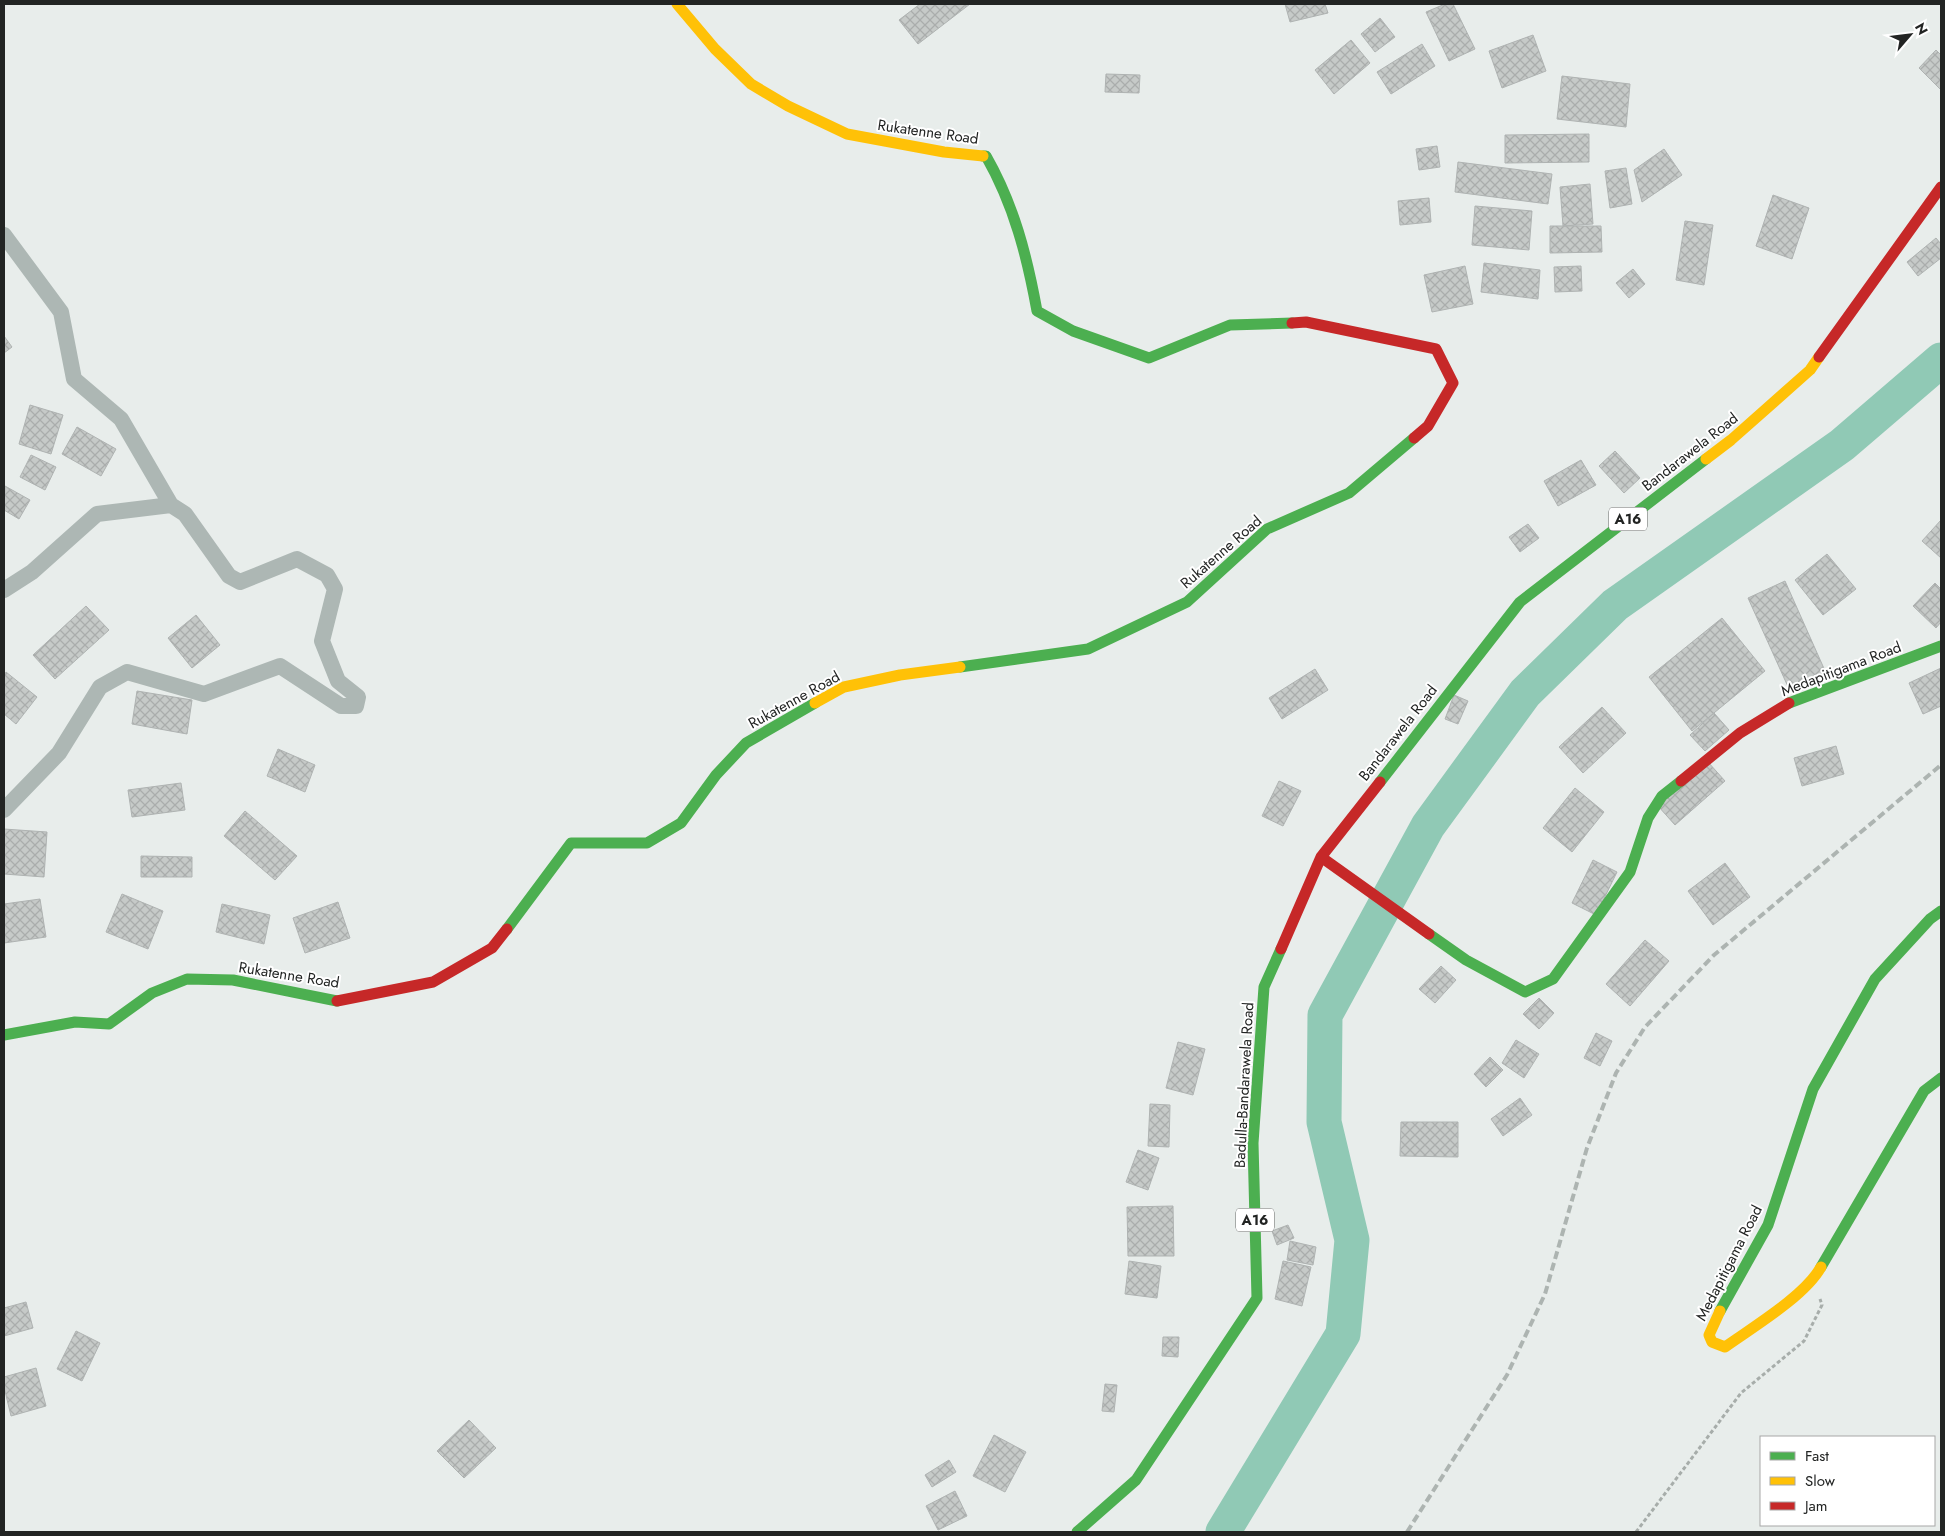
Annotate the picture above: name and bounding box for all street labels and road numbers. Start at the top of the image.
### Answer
street label: Rukatenne Road [876,114,980,150]
street label: Bandarawela Road [1637,407,1743,497]
road number: A16 [1609,508,1647,530]
street label: Rukatenne Road [1175,510,1267,594]
street label: Medapitigama Road [1778,636,1904,702]
street label: Rukatenne Road [744,666,844,734]
street label: Bandarawela Road [1353,680,1443,786]
street label: Rukatenne Road [237,956,341,994]
street label: Badulla-Bandarawela Road [1229,1002,1259,1168]
street label: Medapitigama Road [1690,1201,1768,1325]
road number: A16 [1236,1208,1274,1232]

